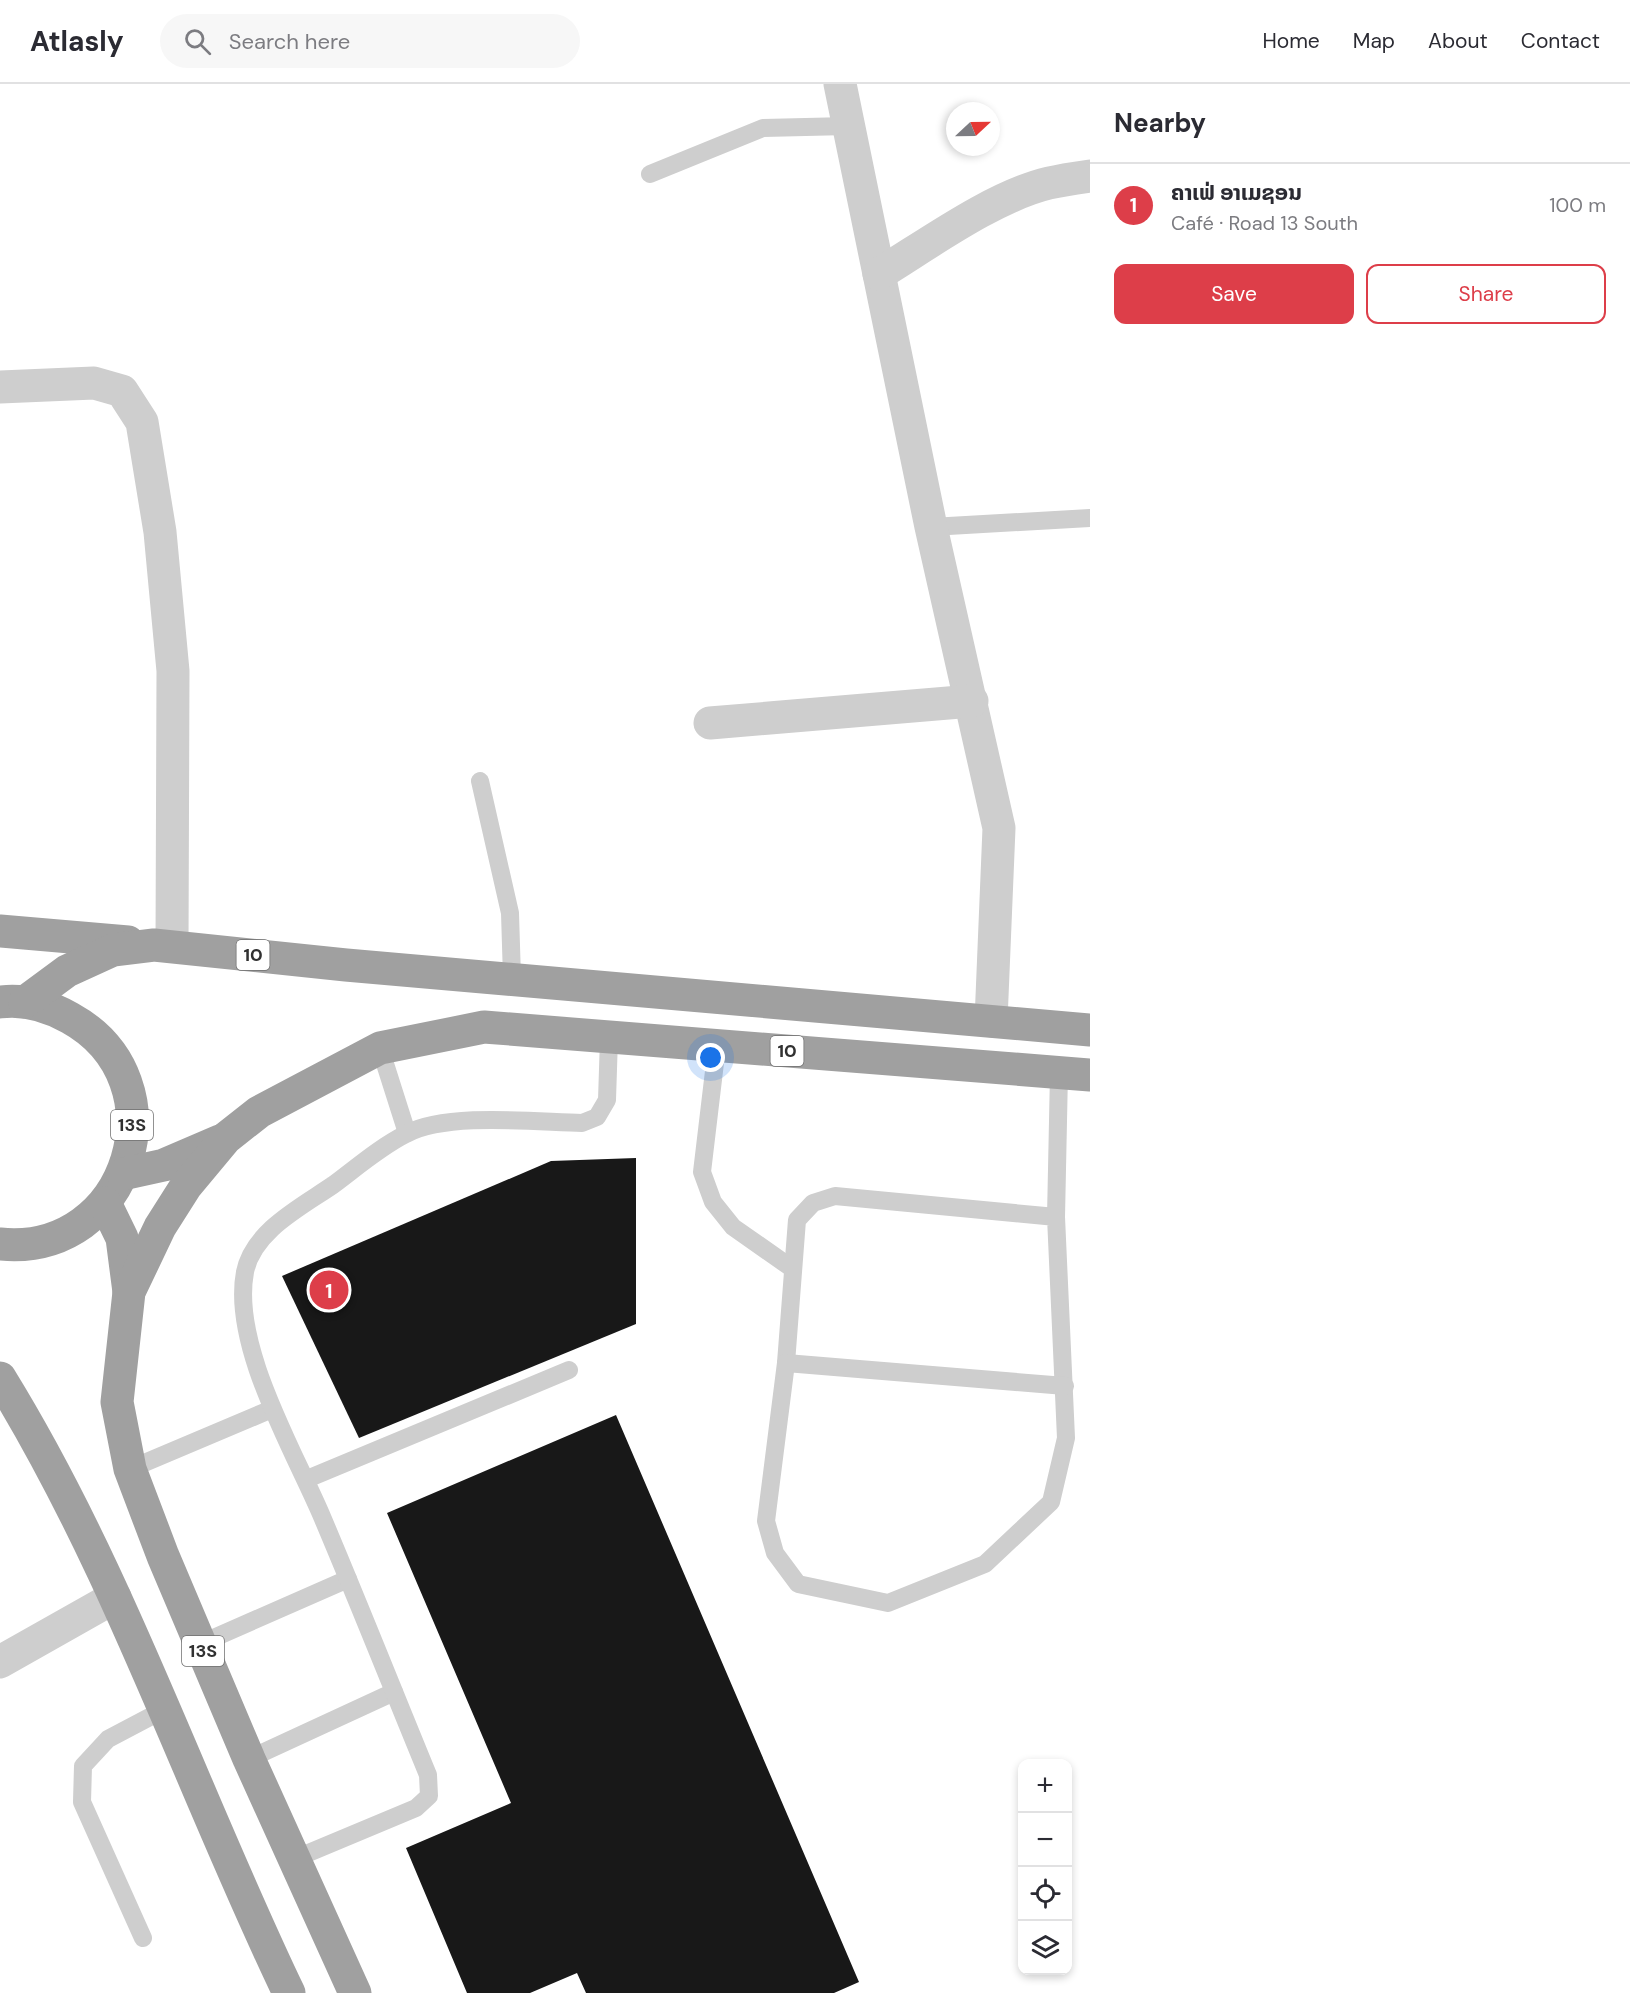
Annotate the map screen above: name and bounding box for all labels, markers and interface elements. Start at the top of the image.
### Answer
search box [160,14,580,68]
text: Atlasly [30,23,124,60]
icon: search [181,25,214,58]
text: Search here [229,27,350,56]
text: Home [1262,27,1320,55]
text: Map [1353,27,1395,55]
text: About [1428,27,1488,55]
text: Contact [1521,27,1600,55]
north arrow [946,102,1000,156]
text: Nearby [1114,106,1206,140]
text: ຄາເຟ່ ອາເມຊອນ [1171,178,1302,207]
text: 1 [1130,192,1137,218]
text: 100 m [1549,192,1606,218]
text: Café · Road 13 South [1171,210,1358,236]
button: Save [1114,264,1354,324]
button: Share [1366,264,1606,324]
road number: 10 [236,940,270,970]
road number: 10 [770,1036,804,1066]
your location [696,1043,725,1072]
road number: 13S [111,1110,153,1140]
pin: 1 [310,1268,348,1312]
road number: 13S [182,1636,224,1666]
map controls [1018,1759,1072,1975]
button: + [1018,1759,1072,1813]
button: − [1018,1813,1072,1867]
button: locate [1018,1867,1072,1921]
button: layers [1018,1921,1072,1975]

